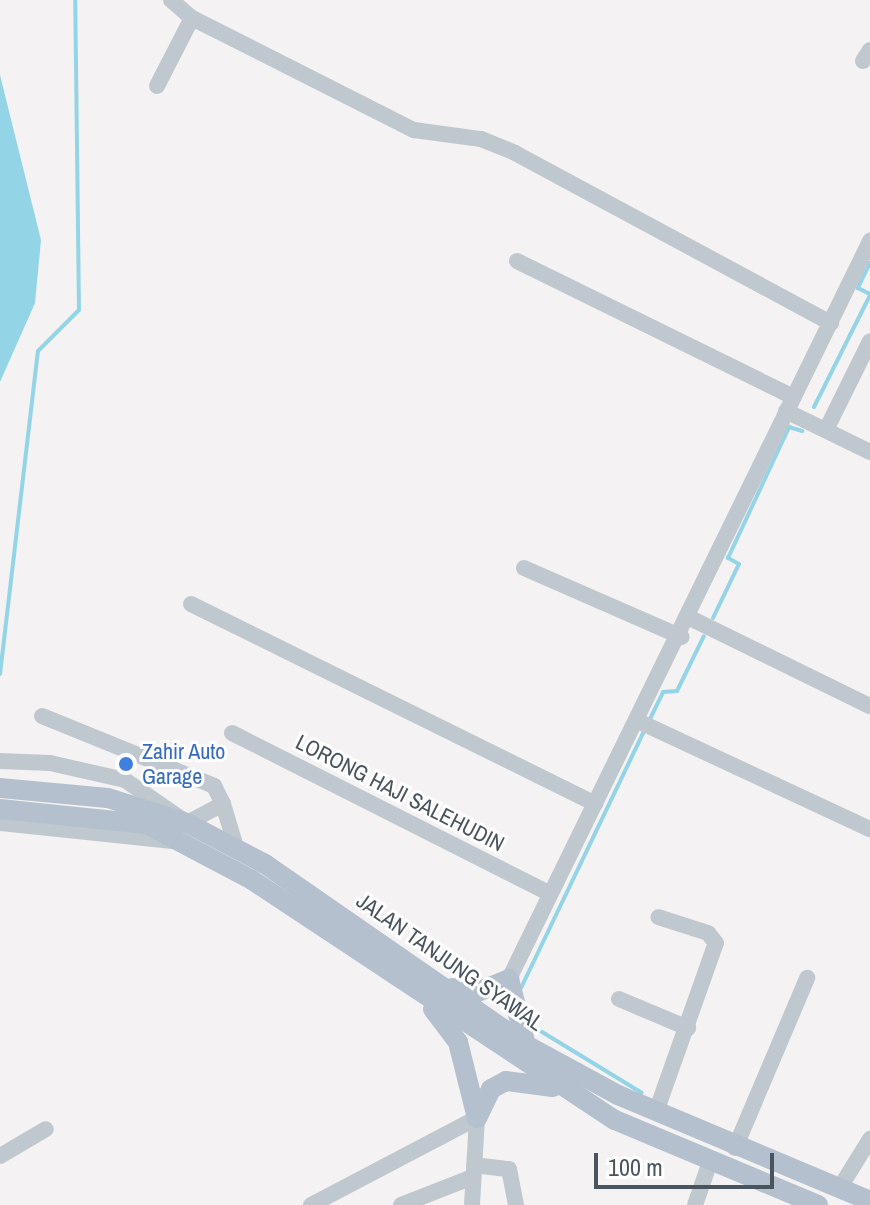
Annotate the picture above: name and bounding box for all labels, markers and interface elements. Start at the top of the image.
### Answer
street label: LORONG HAJI SALEHUDIN [291,729,509,857]
place label: Zahir Auto Garage [142,738,226,790]
marker: Zahir Auto Garage [117,755,135,773]
street label: JALAN TANJUNG SYAWAL [351,887,549,1037]
scale bar [598,1137,778,1187]
text: 100 m [608,1151,663,1183]

